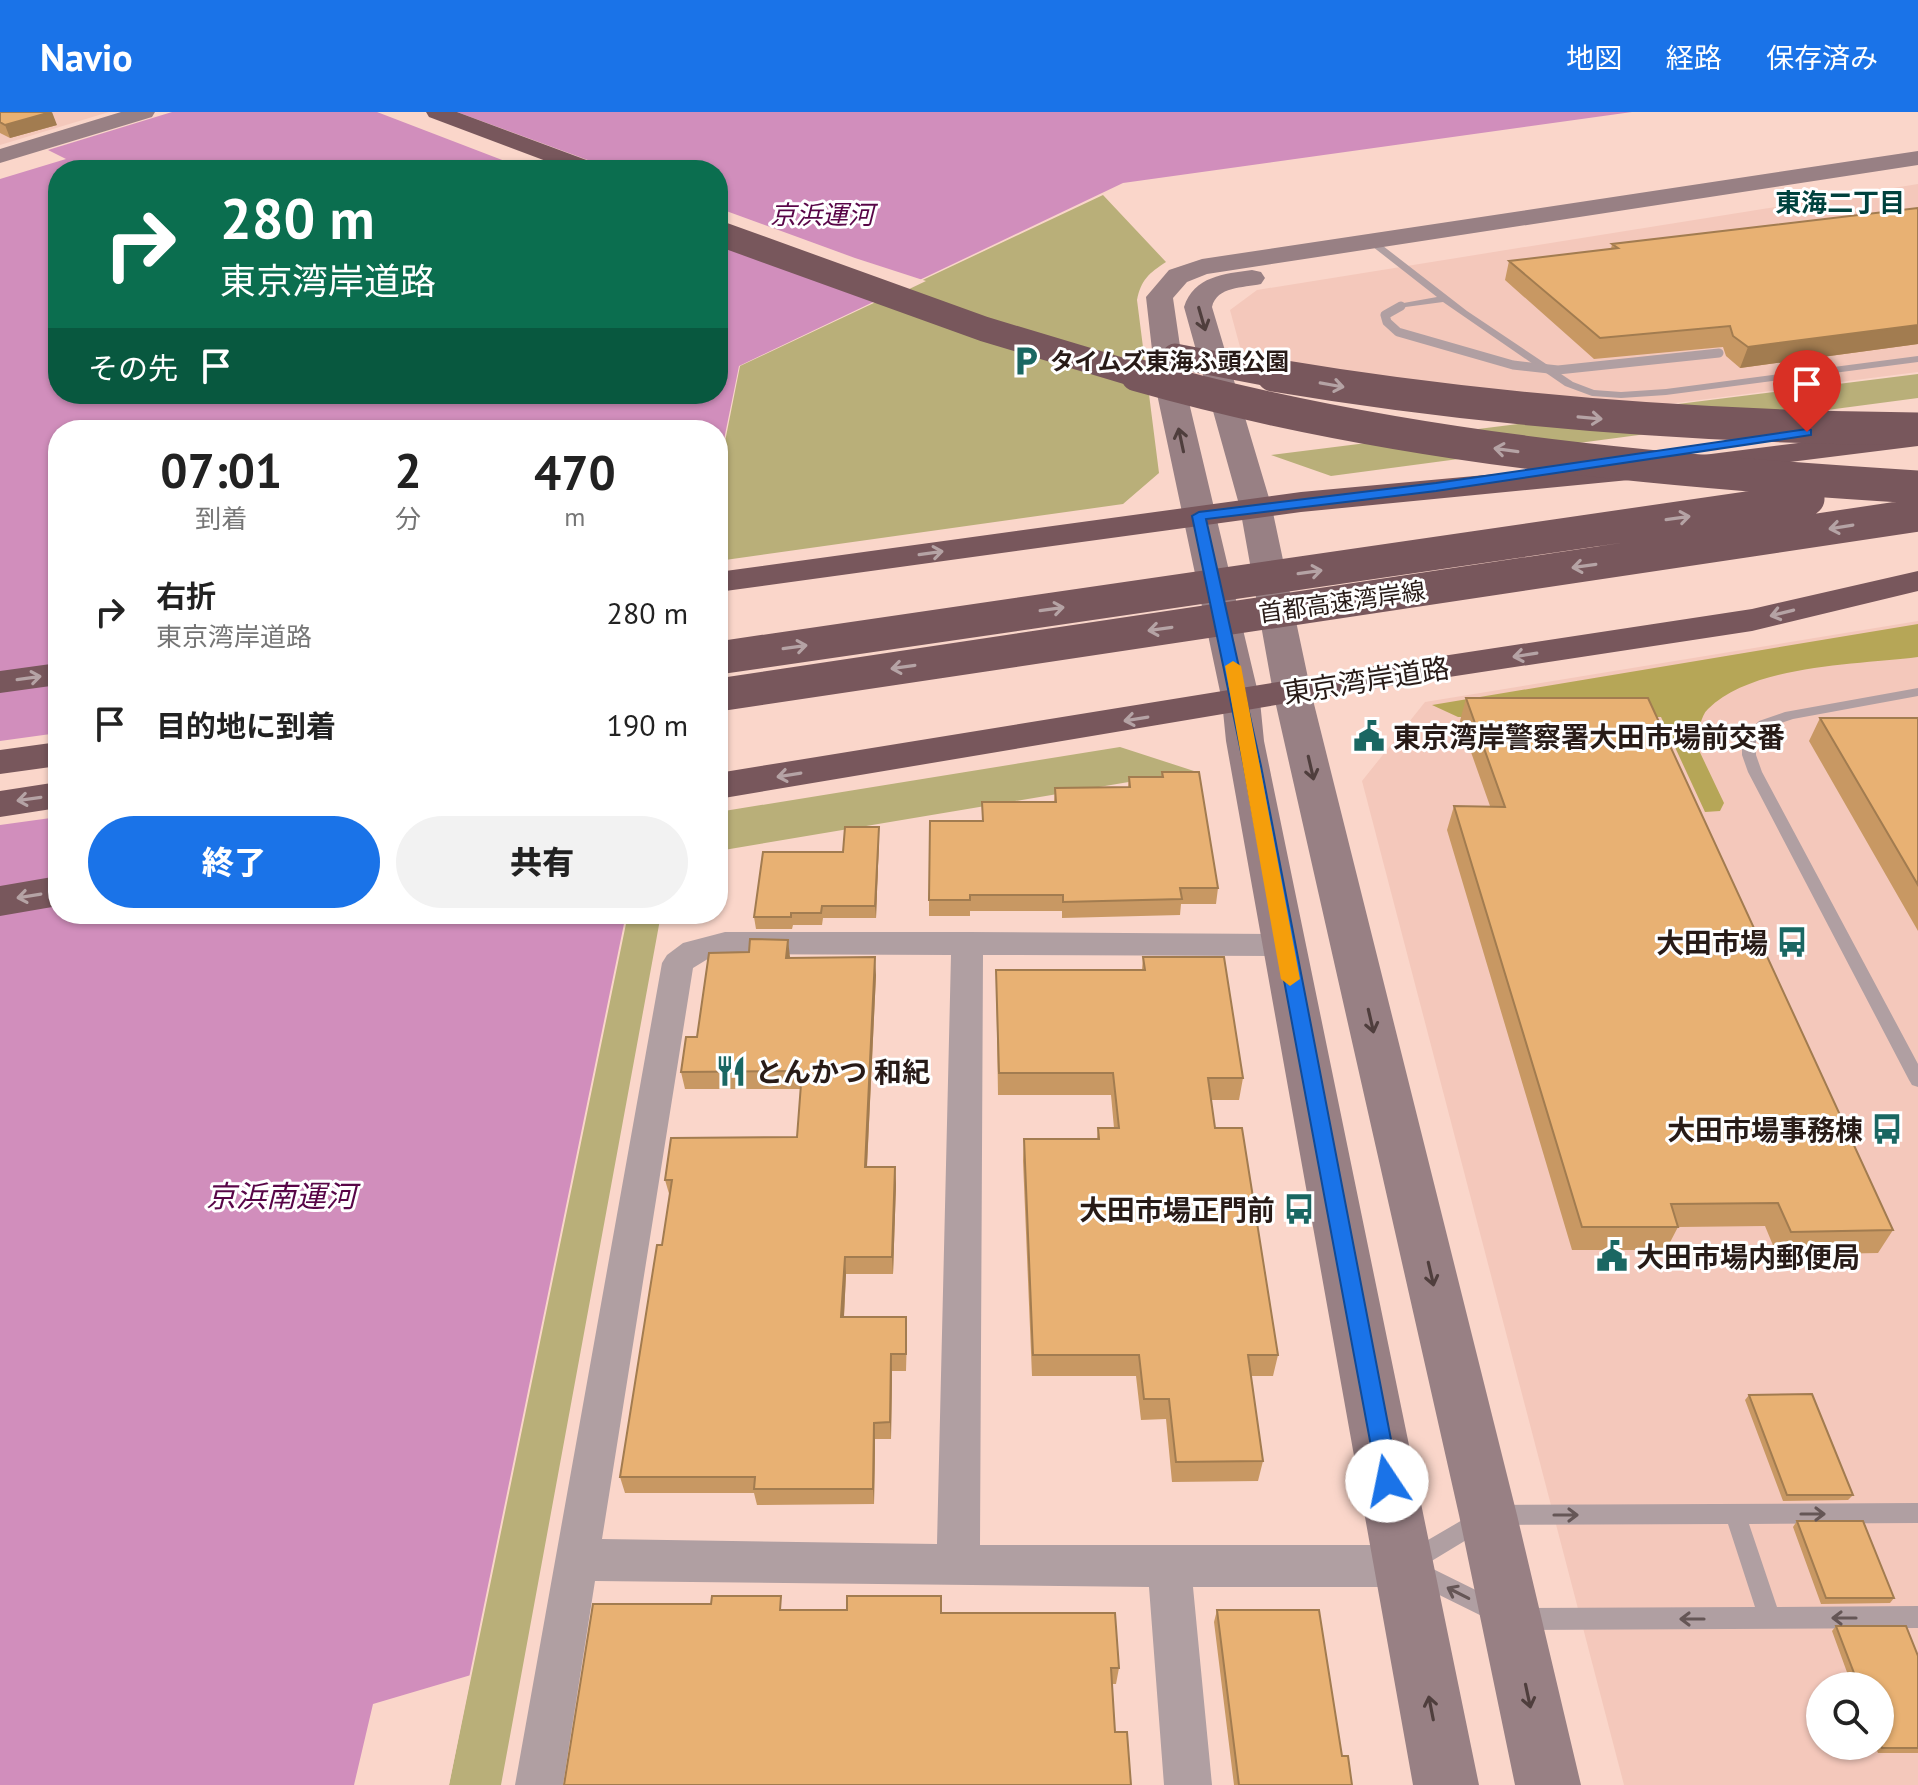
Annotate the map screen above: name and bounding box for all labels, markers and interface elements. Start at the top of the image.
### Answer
text: Navio [40,32,133,81]
text: 地図 [1566,39,1622,76]
text: 経路 [1666,39,1722,76]
text: 保存済み [1766,39,1878,76]
text: 280 m [220,182,375,254]
district label: 東海二丁目 [1775,186,1905,219]
icon: right [88,192,192,296]
water label: 京浜運河 [770,198,879,231]
text: 東京湾岸道路 [220,257,436,304]
one-way arrow [1196,306,1211,332]
icon: arrive [194,344,238,388]
parking icon: タイムズ東海ふ頭公園 [1009,344,1043,378]
place label: タイムズ東海ふ頭公園 [1050,346,1290,377]
text: その先 [88,348,178,387]
pin [1773,350,1841,432]
icon: arrive [1785,362,1829,406]
one-way arrow [1319,379,1344,394]
one-way arrow [1576,410,1603,425]
one-way arrow [1173,428,1188,453]
text: 07:01 [160,439,282,501]
text: 2 [394,439,422,501]
text: 470 [534,441,616,503]
one-way arrow [1493,443,1520,458]
text: m [564,500,585,533]
text: 到着 [195,502,247,535]
text: 分 [395,502,421,535]
one-way arrow [1665,510,1690,525]
one-way arrow [1829,520,1854,535]
one-way arrow [918,545,943,560]
one-way arrow [1572,559,1597,574]
one-way arrow [1297,564,1322,579]
street label: 首都高速湾岸線 [1257,575,1427,629]
text: 右折 [156,576,216,615]
icon: right [88,590,132,634]
text: 280 m [607,593,688,632]
one-way arrow [1039,601,1065,616]
one-way arrow [1770,606,1795,621]
text: 東京湾岸道路 [156,620,312,653]
one-way arrow [1148,622,1174,637]
one-way arrow [782,639,807,654]
one-way arrow [1513,648,1539,663]
street label: 東京湾岸道路 [1280,649,1452,711]
one-way arrow [891,660,916,675]
one-way arrow [16,670,41,685]
icon: arrive [88,702,132,746]
text: 190 m [607,705,688,744]
text: 目的地に到着 [156,706,336,745]
one-way arrow [1124,712,1150,727]
place label: 東京湾岸警察署大田市場前交番 [1393,718,1785,755]
public building icon: 東京湾岸警察署大田市場前交番 [1352,719,1386,753]
one-way arrow [1304,754,1319,780]
one-way arrow [777,768,803,783]
one-way arrow [17,792,42,807]
button: 終了 [88,816,380,908]
button: 共有 [396,816,688,908]
one-way arrow [17,889,42,904]
place label: 大田市場 [1656,924,1768,961]
bus stop icon: 大田市場 [1775,925,1809,959]
one-way arrow [1364,1007,1379,1033]
place label: とんかつ 和紀 [755,1053,930,1090]
restaurant icon: とんかつ 和紀 [714,1054,748,1088]
place label: 大田市場事務棟 [1667,1111,1863,1148]
bus stop icon: 大田市場事務棟 [1870,1112,1904,1146]
water label: 京浜南運河 [206,1176,361,1215]
place label: 大田市場正門前 [1079,1191,1275,1228]
bus stop icon: 大田市場正門前 [1282,1192,1316,1226]
place label: 大田市場内郵便局 [1636,1238,1860,1275]
public building icon: 大田市場内郵便局 [1595,1239,1629,1273]
one-way arrow [1424,1260,1439,1286]
position arrow [1345,1439,1429,1523]
one-way arrow [1799,1506,1826,1522]
one-way arrow [1552,1507,1579,1523]
one-way arrow [1446,1584,1470,1600]
one-way arrow [1831,1610,1858,1626]
one-way arrow [1679,1611,1706,1627]
map controls [1806,1672,1894,1760]
button: search [1806,1672,1894,1760]
one-way arrow [1521,1682,1536,1708]
one-way arrow [1423,1696,1438,1722]

